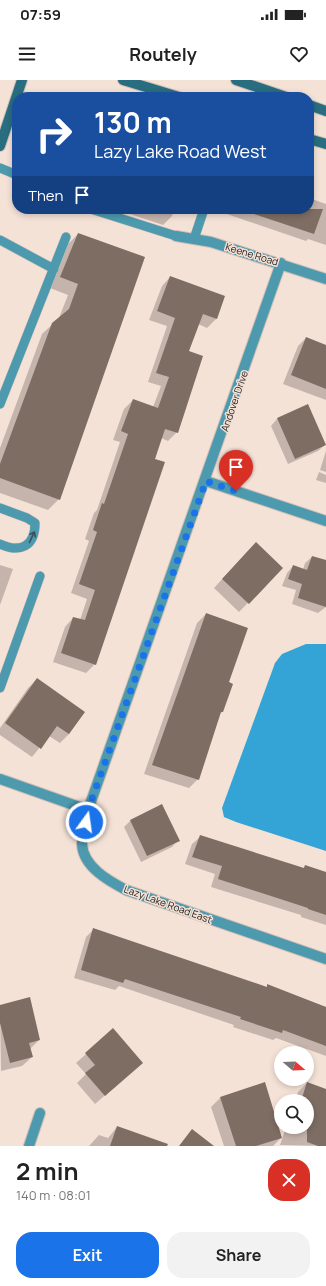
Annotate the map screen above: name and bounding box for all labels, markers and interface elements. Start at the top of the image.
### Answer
text: 07:59 [20,4,61,25]
text: Routely [129,42,197,66]
icon: menu [16,43,38,65]
icon: heart [288,43,310,65]
text: 130 m [94,103,172,141]
icon: right [28,108,80,160]
text: Lazy Lake Road West [94,139,267,163]
icon: arrive [71,184,93,206]
text: Then [28,185,63,206]
street label: Keene Road [224,239,280,269]
street label: Andover Drive [217,369,251,433]
pin [219,450,253,491]
icon: arrive [225,456,247,478]
one-way arrow [29,531,36,543]
position arrow [65,801,107,843]
street label: Lazy Lake Road East [122,882,214,926]
north arrow [274,1046,314,1086]
map controls [274,1046,314,1134]
button: search [274,1094,314,1134]
text: 2 min [16,1154,78,1187]
button: close [268,1159,310,1201]
text: 140 m · 08:01 [16,1186,91,1204]
button: Exit [16,1232,159,1278]
button: Share [167,1232,310,1278]

